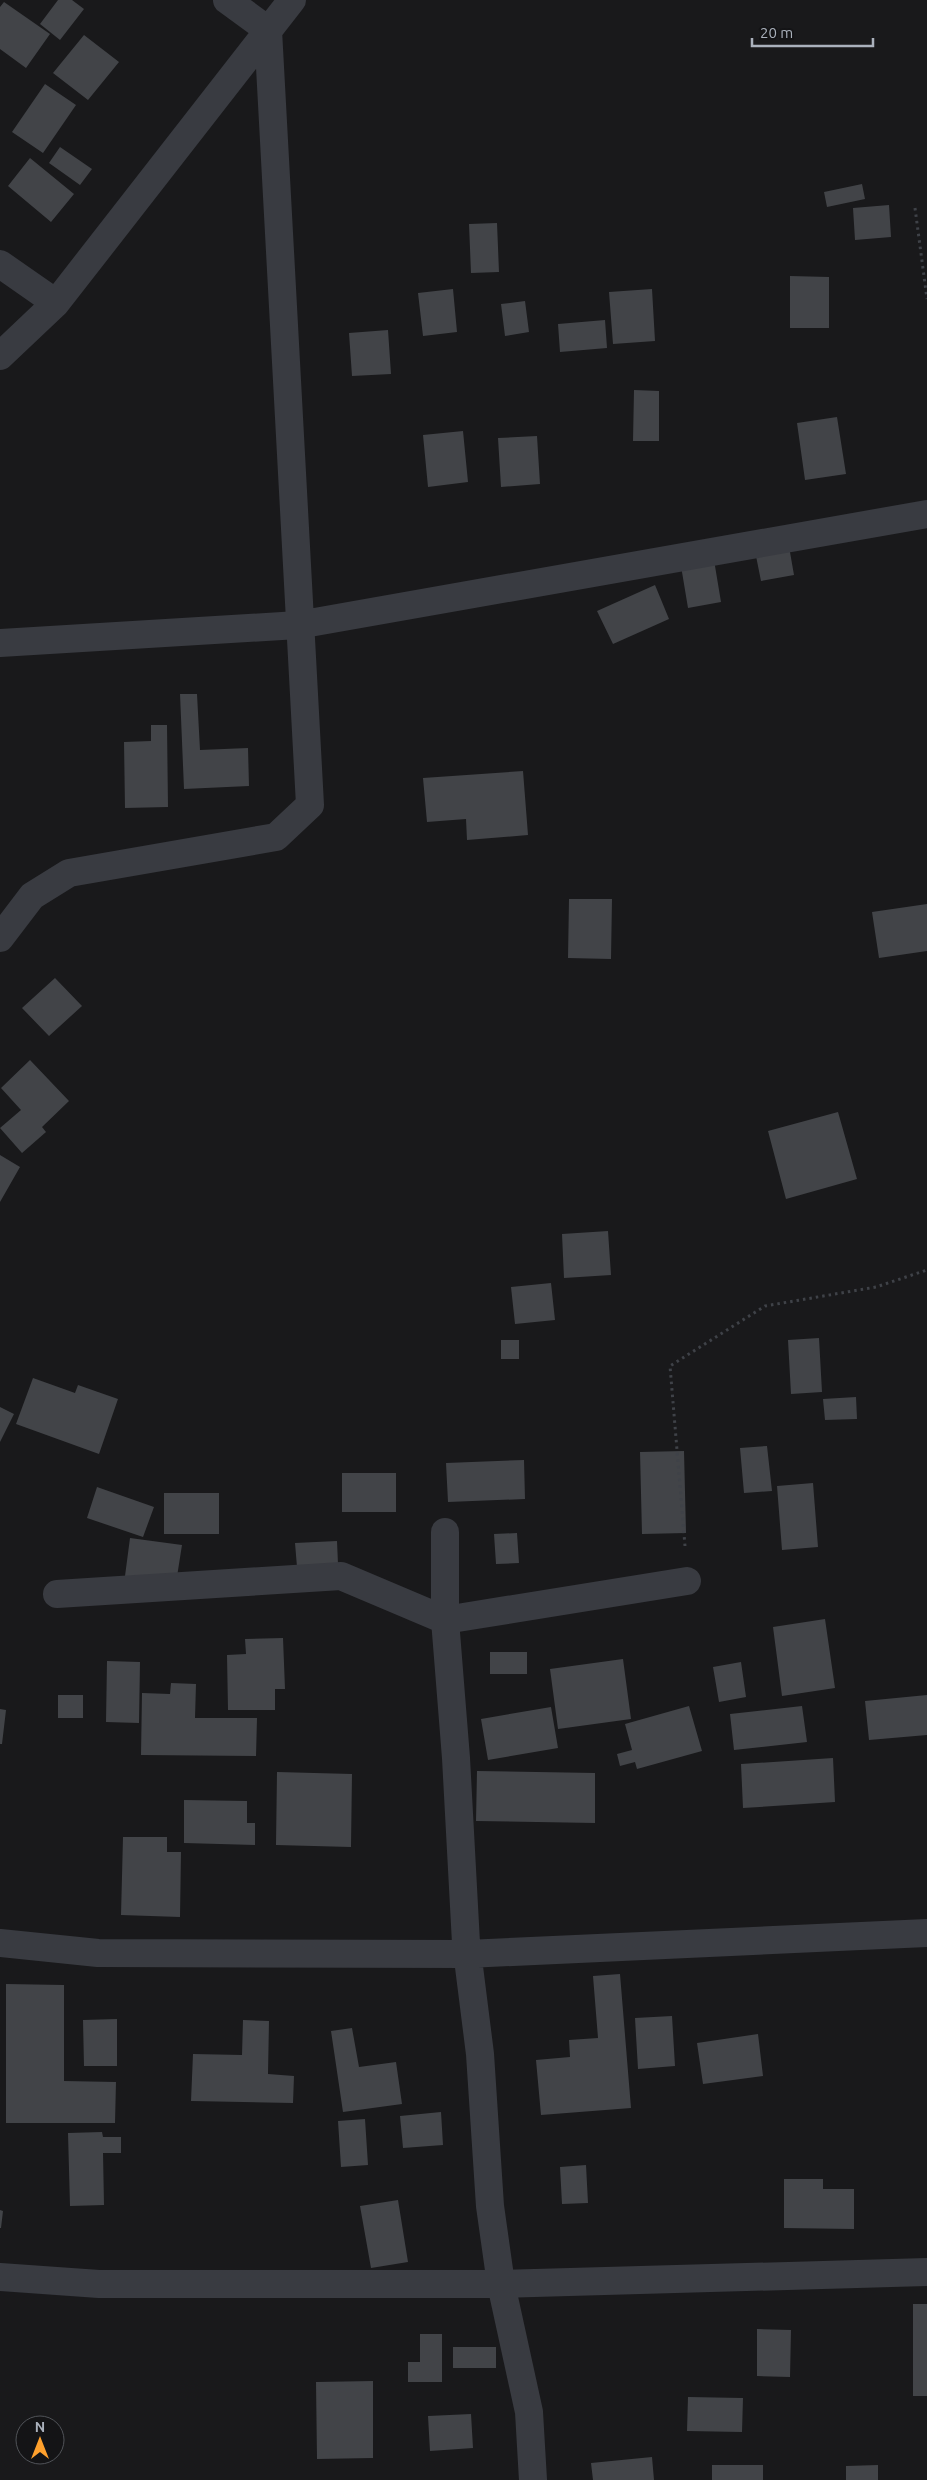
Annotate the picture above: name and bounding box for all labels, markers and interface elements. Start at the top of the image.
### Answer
scale bar [752,15,873,47]
text: 20 m [760,24,793,41]
north arrow [15,2415,65,2465]
text: N [35,2419,45,2435]

